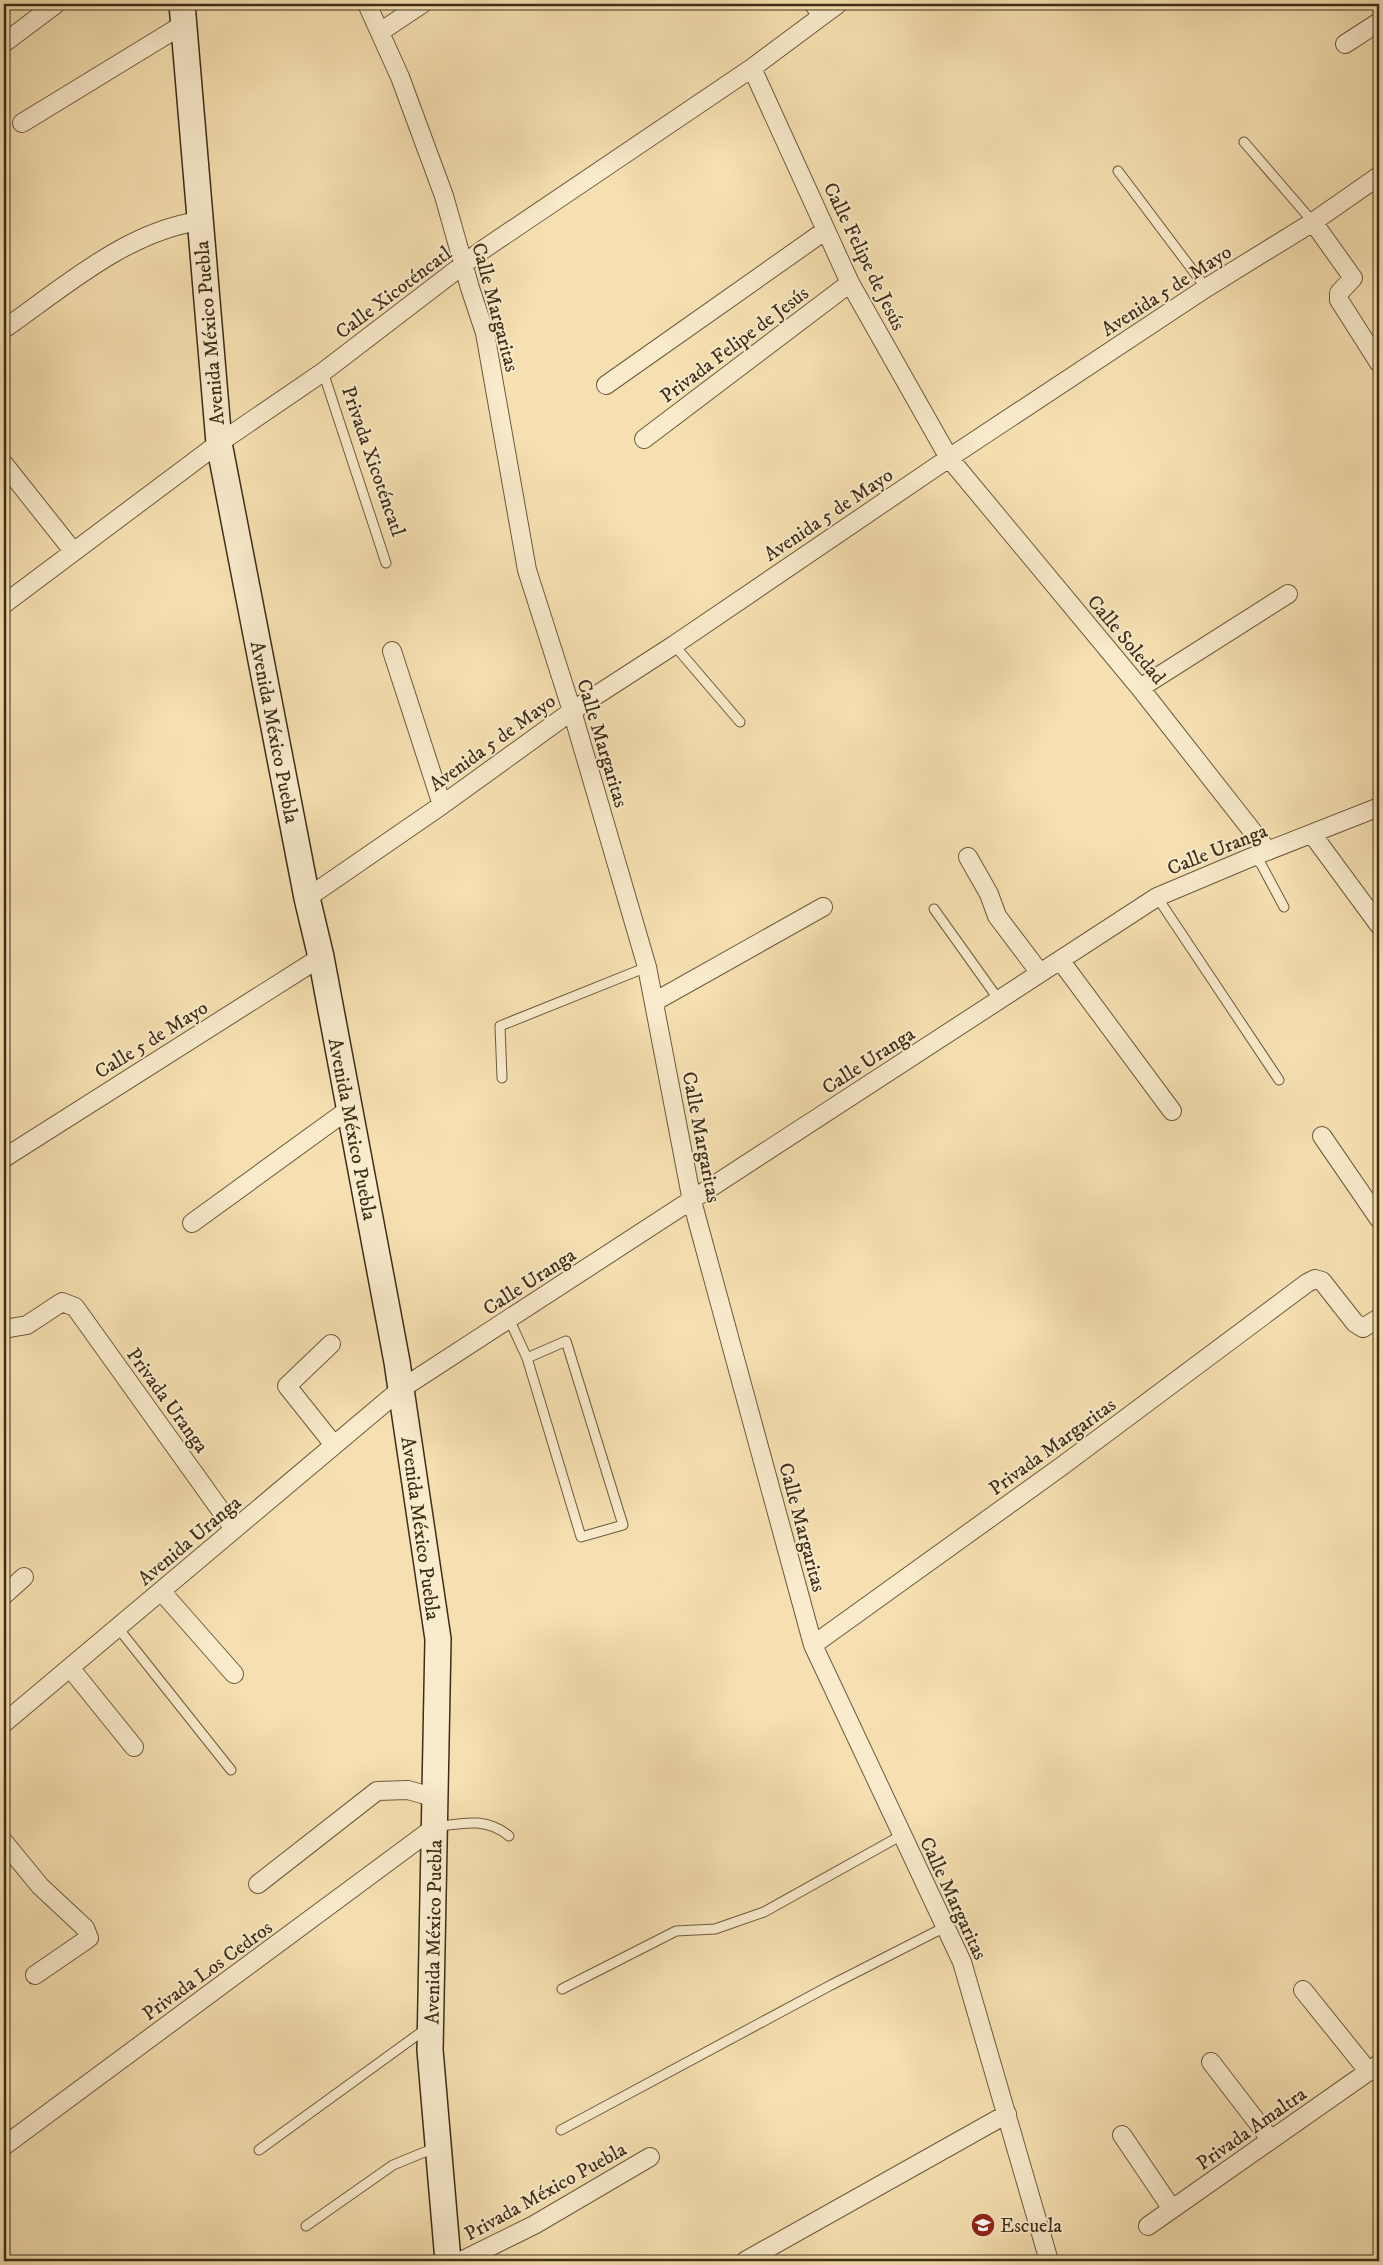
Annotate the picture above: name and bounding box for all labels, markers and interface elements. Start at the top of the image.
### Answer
street label: Calle Felipe de Jesús [817,179,910,335]
street label: Avenida México Puebla [190,239,231,426]
street label: Calle Margaritas [465,240,524,375]
street label: Avenida 5 de Mayo [1097,240,1237,343]
street label: Calle Xicoténcatl [331,241,457,345]
street label: Privada Felipe de Jesús [656,281,814,409]
street label: Privada Xicoténcatl [335,383,410,540]
street label: Avenida 5 de Mayo [760,463,898,568]
street label: Calle Soledad [1081,590,1171,690]
street label: Avenida México Puebla [244,639,304,826]
street label: Calle Margaritas [570,676,633,811]
street label: Avenida 5 de Mayo [425,689,561,798]
street label: Calle Uranga [1164,819,1272,882]
street label: Calle 5 de Mayo [91,996,213,1085]
street label: Calle Uranga [818,1022,920,1101]
street label: Avenida México Puebla [322,1036,382,1223]
street label: Calle Margaritas [676,1070,726,1205]
street label: Calle Uranga [479,1243,581,1322]
street label: Privada Uranga [120,1343,214,1459]
street label: Privada Margaritas [985,1393,1121,1502]
street label: Avenida México Puebla [394,1435,445,1622]
street label: Calle Margaritas [772,1460,831,1595]
street label: Avenida Uranga [133,1490,247,1592]
street label: Calle Margaritas [913,1833,992,1964]
street label: Avenida México Puebla [420,1839,449,2025]
street label: Privada Los Cedros [138,1915,278,2027]
street label: Privada Amaltra [1192,2082,1312,2176]
street label: Privada México Puebla [460,2137,632,2247]
school or university icon: Escuela [970,2212,996,2238]
place label: Escuela [1000,2214,1062,2239]

